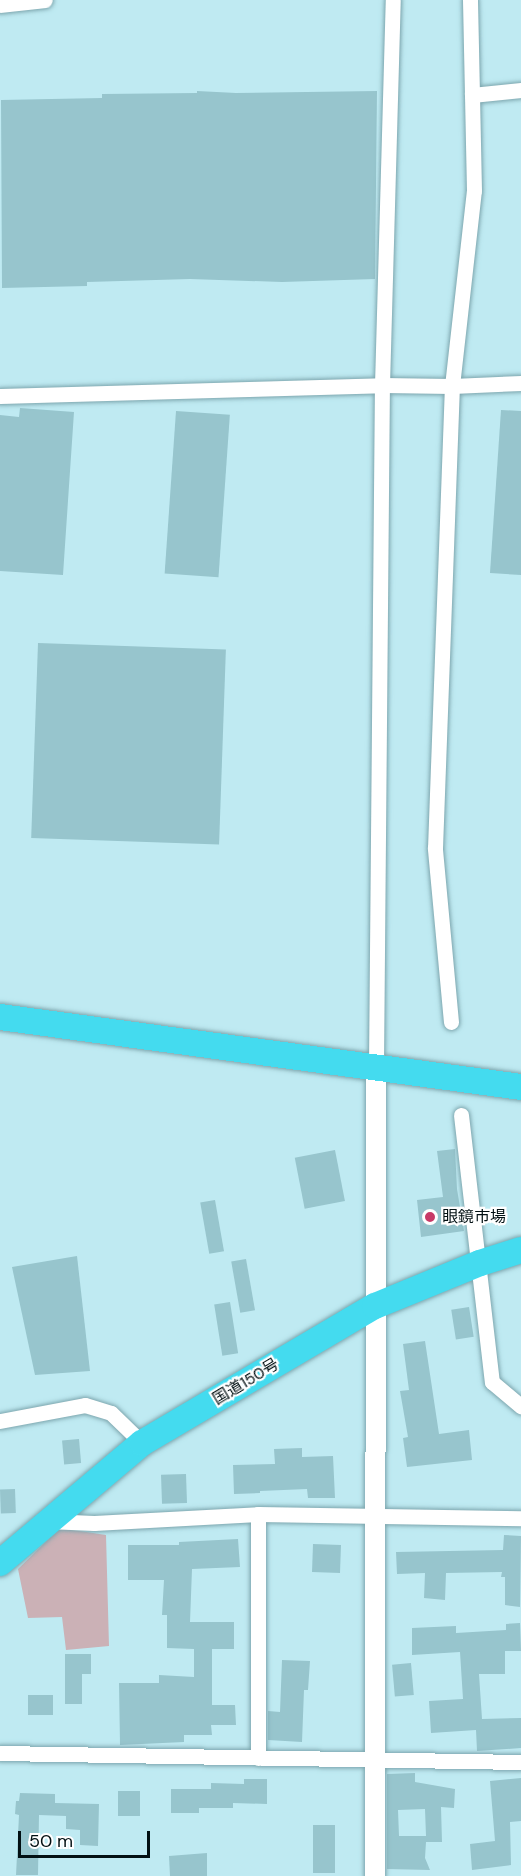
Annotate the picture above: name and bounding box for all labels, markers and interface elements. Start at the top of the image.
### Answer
place label: 眼鏡市場 [442,1207,506,1227]
marker: 眼鏡市場 [423,1210,437,1224]
street label: 国道150号 [209,1355,283,1409]
scale bar [21,1819,153,1857]
text: 50 m [29,1829,73,1853]

